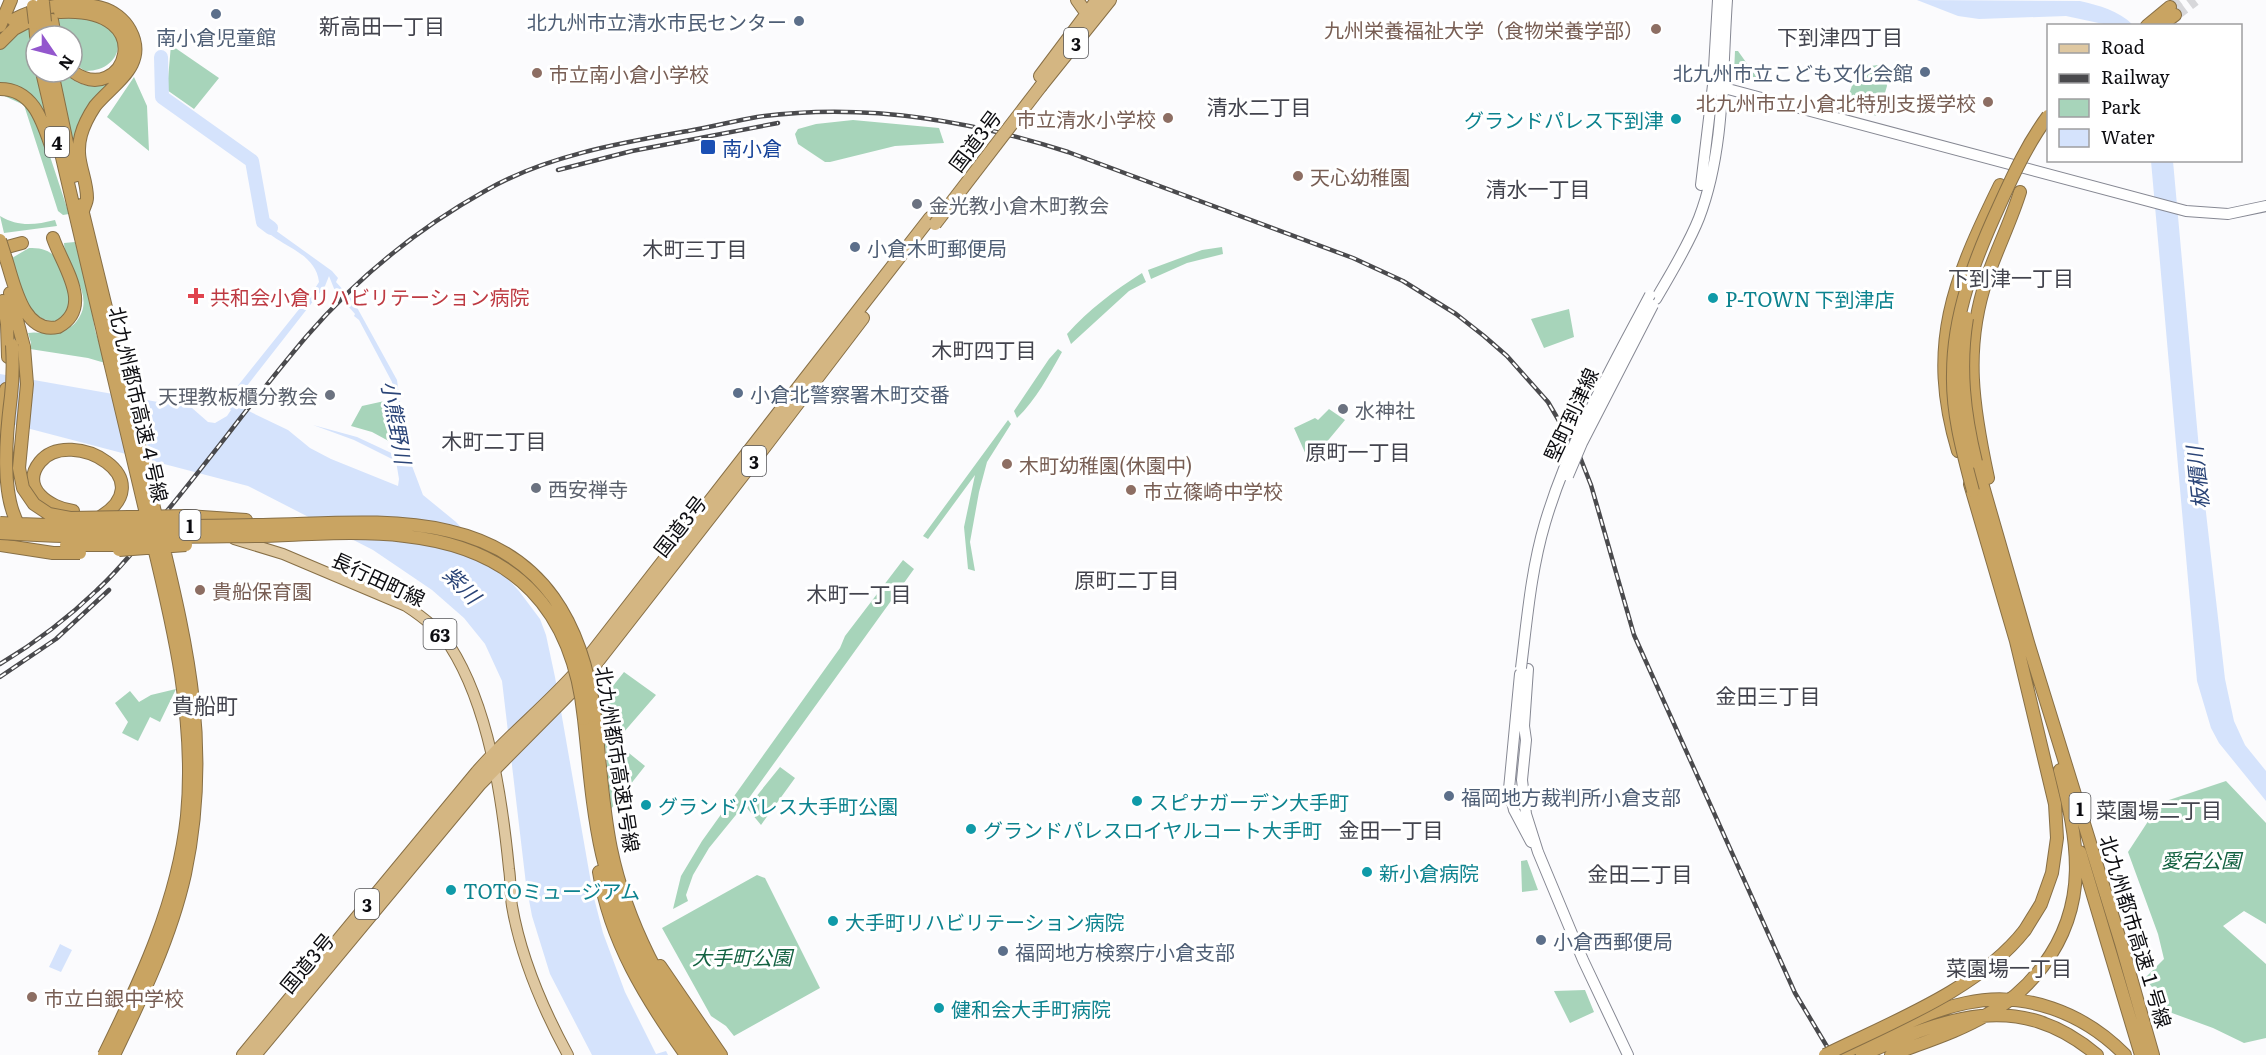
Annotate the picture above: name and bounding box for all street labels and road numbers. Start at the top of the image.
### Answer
road number: 3 [1064,28,1088,58]
street label: 国道3号 [941,103,1007,177]
road number: 4 [45,127,69,157]
street label: 北九州都市高速４号線 [103,303,177,505]
street label: 堅町到津線 [1535,362,1605,466]
road number: 3 [742,446,766,476]
street label: 国道3号 [645,488,713,562]
road number: 1 [180,510,201,540]
street label: 長行田町線 [327,543,431,613]
road number: 63 [424,619,456,649]
street label: 北九州都市高速1号線 [589,664,649,854]
road number: 1 [2070,793,2090,823]
street label: 北九州都市高速１号線 [2093,831,2181,1031]
road number: 3 [355,889,379,919]
street label: 国道3号 [272,925,340,999]

